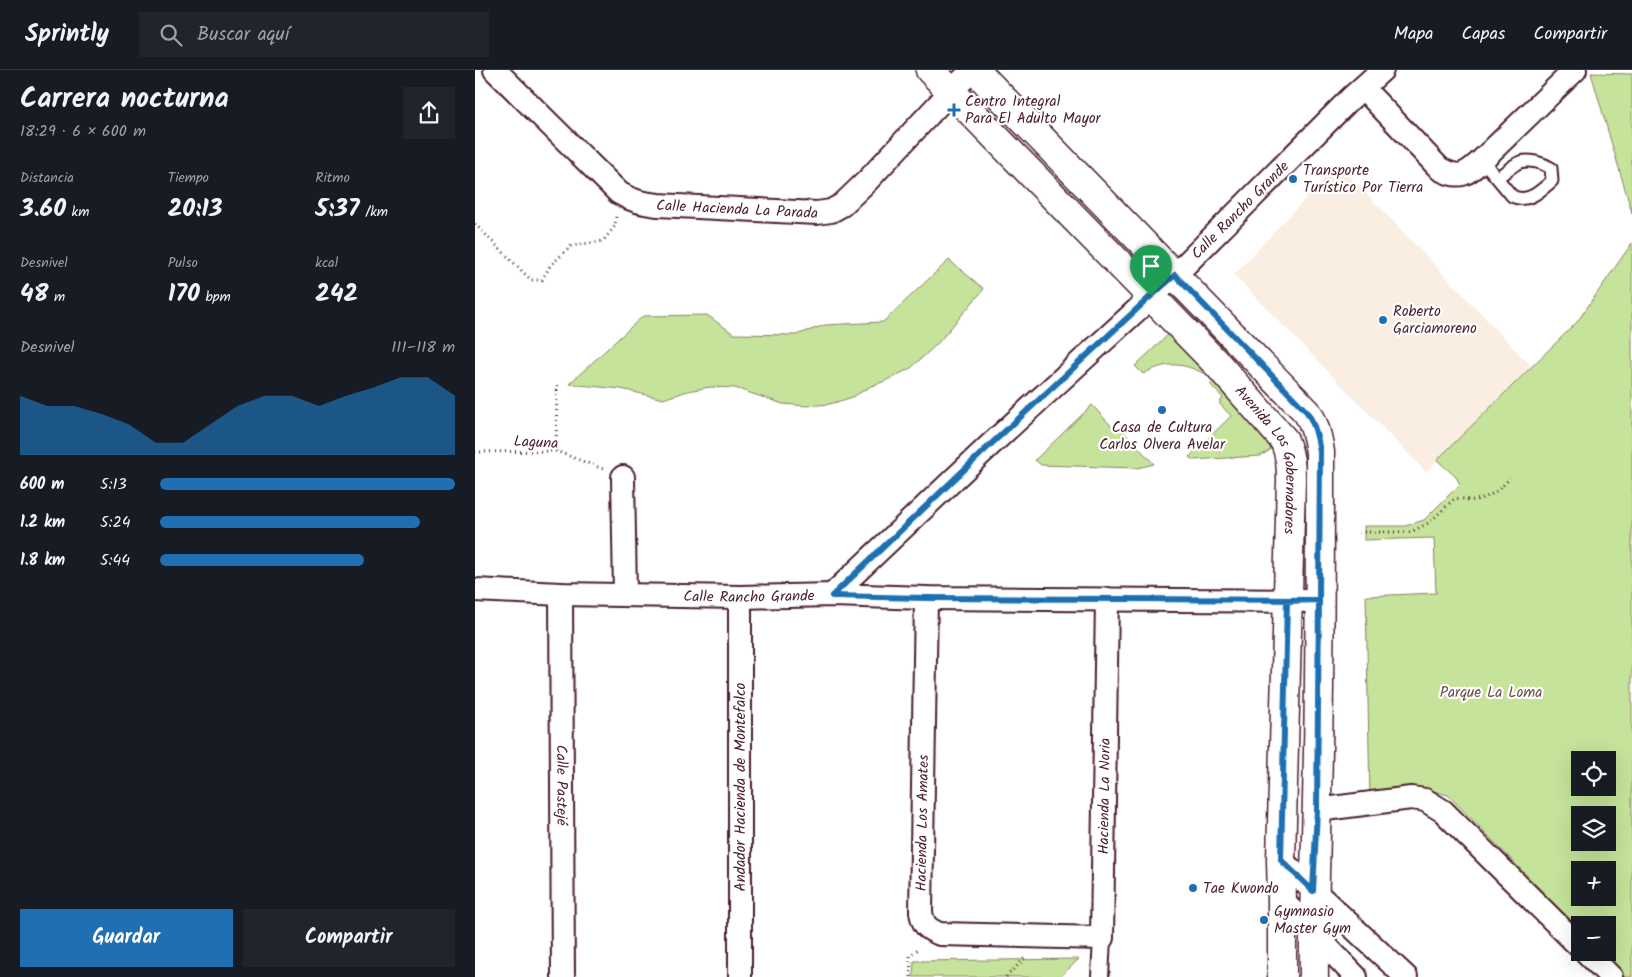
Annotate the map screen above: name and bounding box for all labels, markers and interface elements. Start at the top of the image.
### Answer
search box [139,12,489,57]
text: Sprintly [25,15,109,54]
text: Buscar aquí [197,20,289,50]
text: Mapa [1394,20,1434,49]
text: Capas [1462,20,1506,49]
text: Compartir [1534,20,1607,49]
icon: search [157,21,185,49]
text: Carrera nocturna [20,77,229,122]
button: share [403,87,455,139]
place label: Centro Integral Para El Adulto Mayor [965,90,1101,131]
marker: Centro Integral Para El Adulto Mayor [947,103,961,117]
text: 18:29 · 6 × 600 m [20,119,146,144]
street label: Calle Rancho Grande [1186,155,1295,265]
place label: Transporte Turístico Por Tierra [1303,159,1423,200]
text: Distancia [20,167,74,189]
text: Tiempo [168,167,209,189]
text: Ritmo [315,167,350,189]
marker: Transporte Turístico Por Tierra [1287,173,1299,185]
text: 3.60 [20,189,66,229]
text: 20:13 [168,189,222,229]
text: 5:37 [315,189,360,229]
street label: Calle Hacienda La Parada [656,194,818,226]
text: km [66,201,89,223]
text: /km [360,201,388,223]
pin [1130,245,1172,296]
text: Desnivel [20,252,68,274]
text: Pulso [168,252,198,274]
text: kcal [315,252,338,274]
icon: arrive [1137,252,1165,280]
text: 48 [20,274,48,314]
text: 170 [168,274,200,314]
text: 242 [315,274,358,314]
text: m [48,286,65,308]
text: bpm [200,286,231,308]
place label: Roberto Garciamoreno [1393,300,1477,341]
marker: Roberto Garciamoreno [1377,314,1389,326]
text: Desnivel [20,335,75,360]
text: 111–118 m [391,335,455,360]
street label: Avenida Los Gobernadores [1228,380,1302,535]
marker: Casa de Cultura Carlos Olvera Avelar [1156,404,1168,416]
place label: Casa de Cultura Carlos Olvera Avelar [1099,416,1226,457]
street label: Laguna [513,430,559,456]
text: 600 m [20,472,64,497]
text: 5:13 [100,472,127,497]
text: 1.2 km [20,510,65,535]
text: 5:24 [100,510,131,535]
text: 1.8 km [20,548,65,573]
text: 5:44 [100,548,130,573]
street label: Calle Rancho Grande [683,584,815,610]
park label: Parque La Loma [1440,681,1542,705]
street label: Andador Hacienda de Montefalco [729,682,753,891]
street label: Hacienda La Noria [1092,738,1118,855]
street label: Calle Pastejé [549,745,573,827]
map controls [1571,751,1616,961]
button: locate [1571,751,1616,796]
street label: Hacienda Los Amates [910,754,936,892]
button: layers [1571,806,1616,851]
button: + [1571,861,1616,906]
place label: Tae Kwondo [1203,877,1279,901]
marker: Tae Kwondo [1187,882,1199,894]
place label: Gymnasio Master Gym [1274,900,1351,941]
button: Guardar [20,909,233,967]
button: Compartir [243,909,455,967]
marker: Gymnasio Master Gym [1258,914,1270,926]
button: − [1571,916,1616,961]

